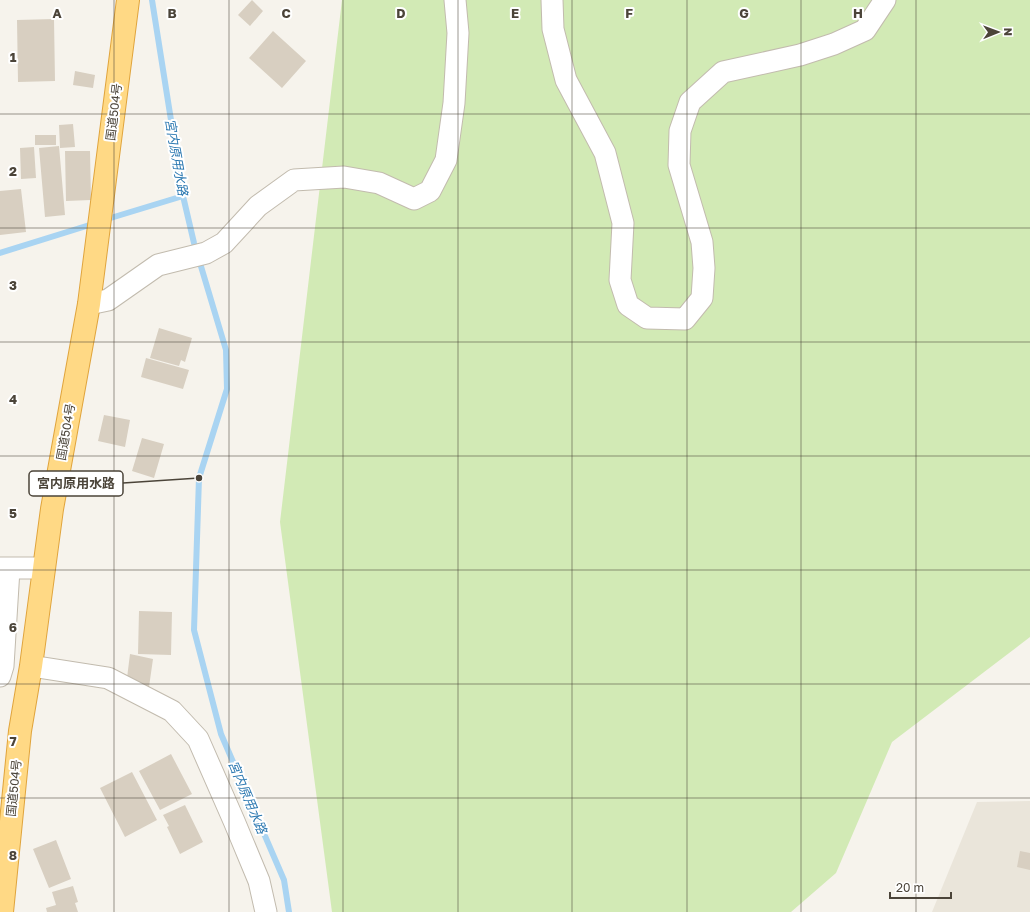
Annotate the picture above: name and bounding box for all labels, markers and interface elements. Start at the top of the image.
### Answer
text: A [52,5,62,21]
text: B [167,5,177,21]
text: C [281,5,291,21]
text: D [396,5,406,21]
text: E [511,5,519,21]
text: F [625,5,633,21]
text: G [739,5,749,21]
text: H [853,5,863,21]
north arrow [978,12,1018,52]
text: N [1002,28,1015,36]
text: 1 [10,49,17,65]
street label: 国道504号 [103,82,124,142]
water label: 宮内原用水路 [162,117,192,198]
text: 2 [9,163,17,179]
text: 3 [9,277,17,293]
text: 4 [9,391,17,407]
street label: 国道504号 [53,402,78,462]
callout: 宮内原用水路 [29,471,123,496]
text: 宮内原用水路 [37,475,115,491]
text: 5 [9,505,17,521]
text: 6 [9,619,17,635]
text: 7 [9,733,17,749]
street label: 国道504号 [3,758,24,817]
water label: 宮内原用水路 [225,758,271,837]
text: 8 [9,847,17,863]
scale bar [890,874,951,900]
text: 20 m [896,880,924,895]

